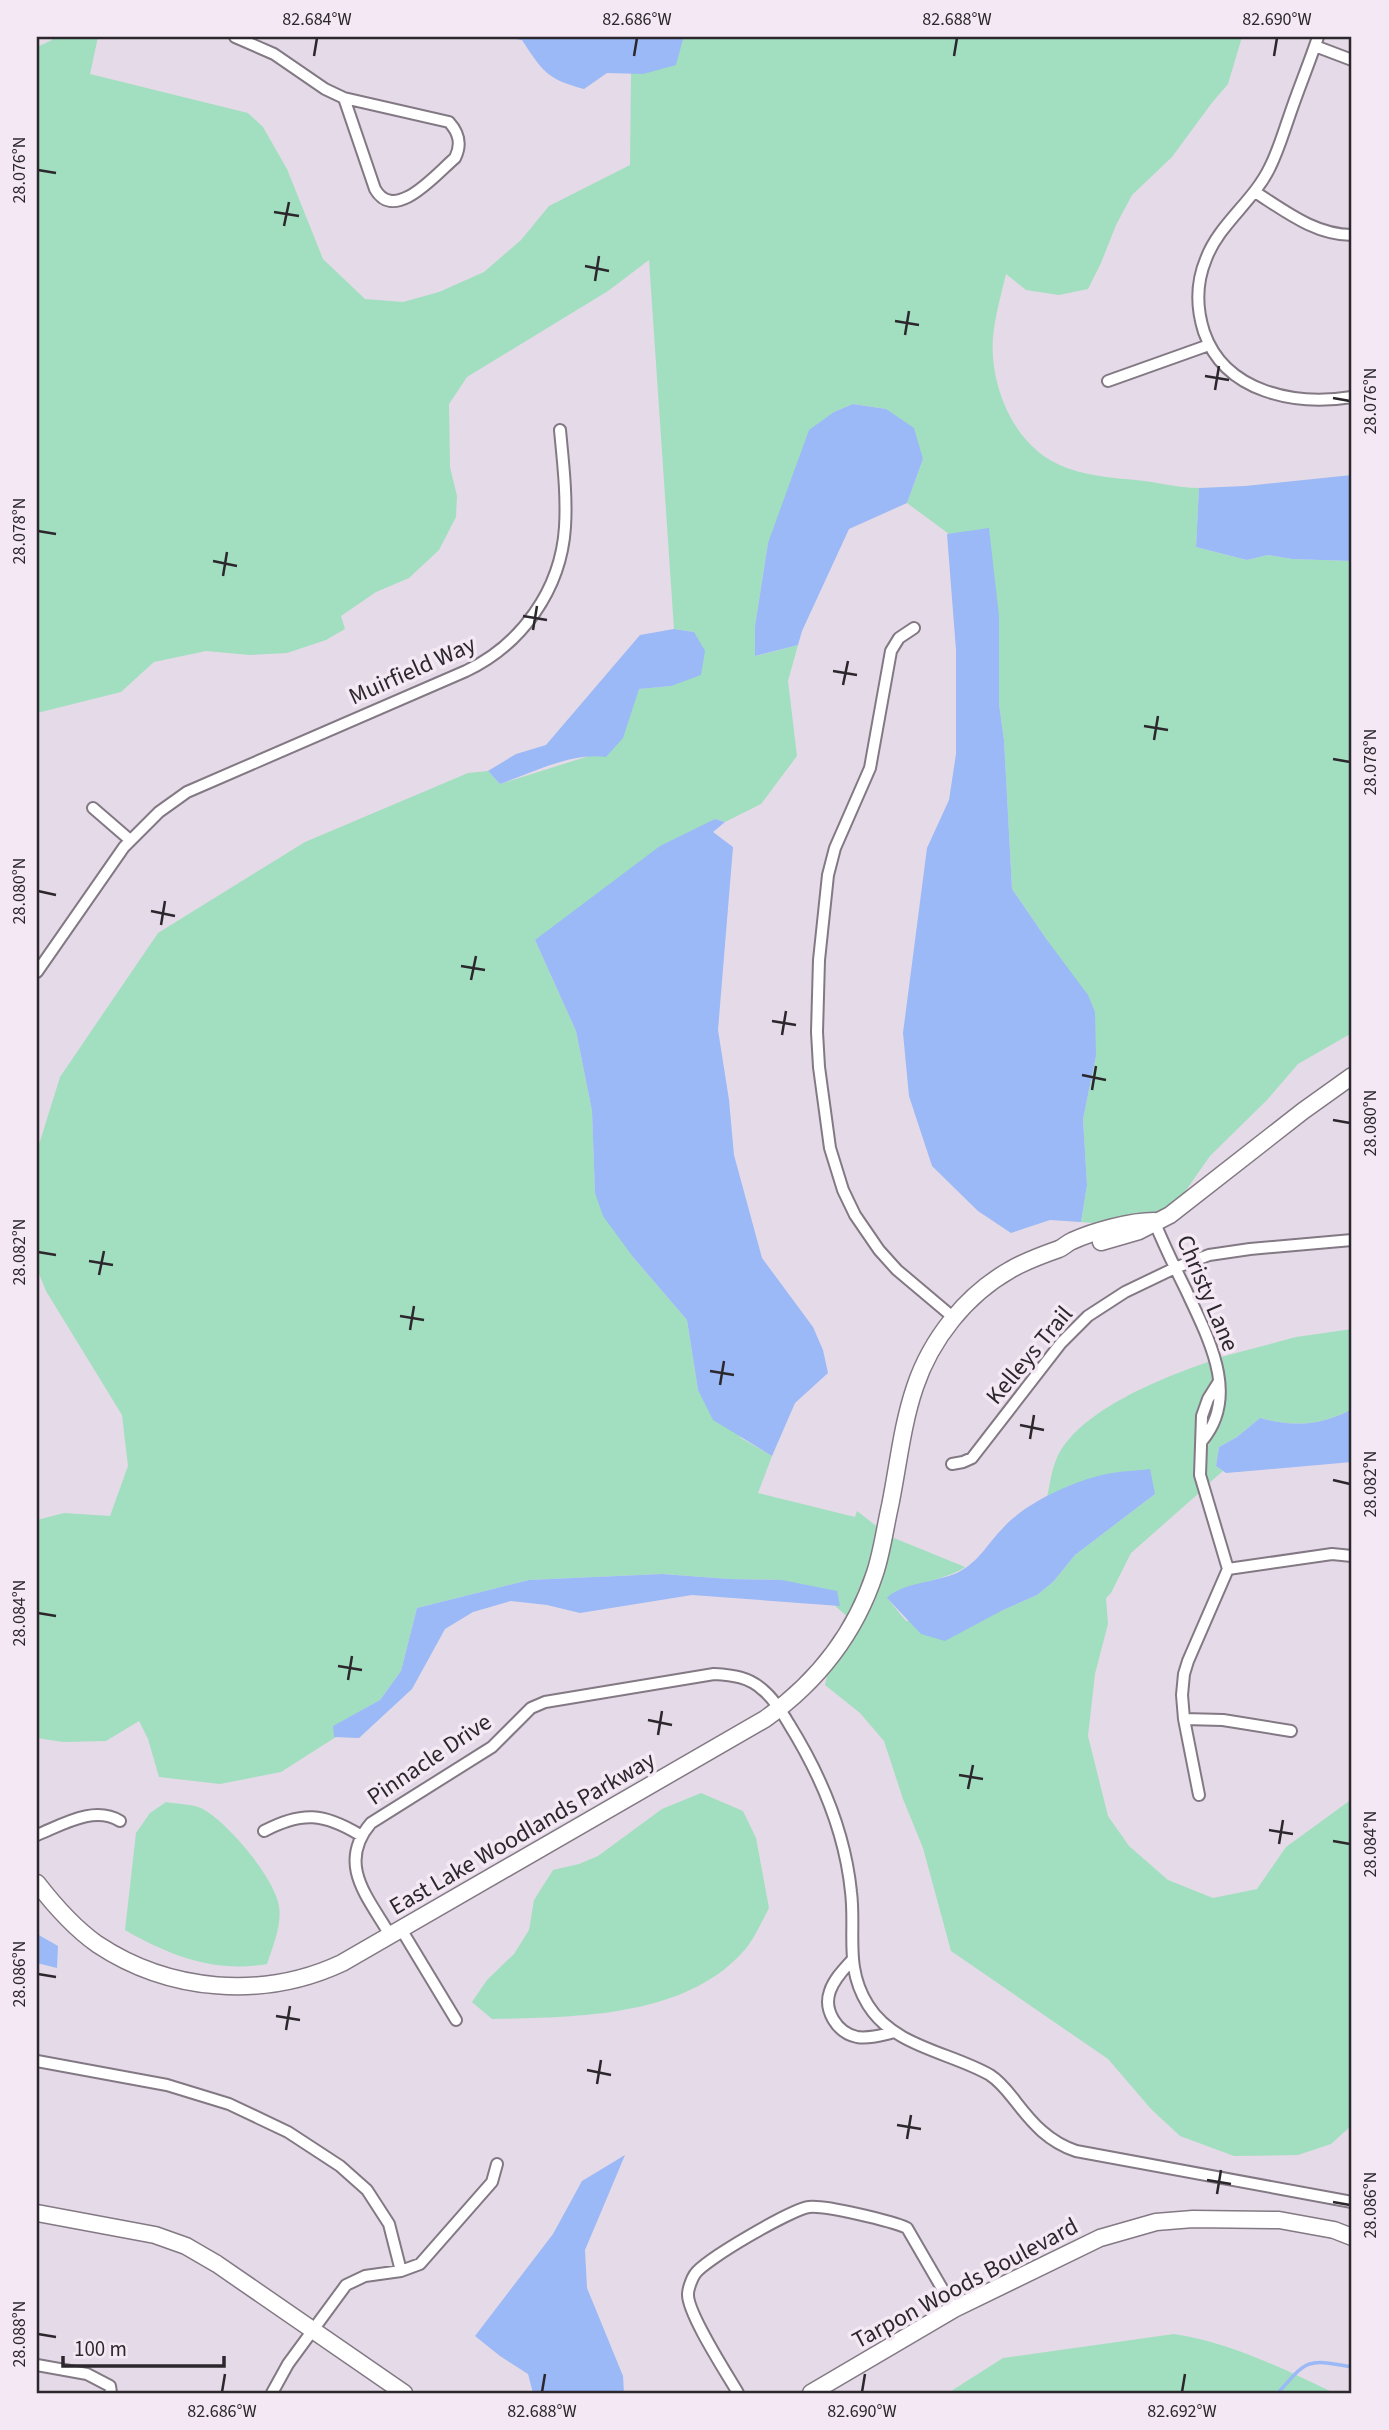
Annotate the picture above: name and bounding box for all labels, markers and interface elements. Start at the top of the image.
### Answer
text: 82.684°W [282,7,352,32]
text: 82.686°W [602,7,672,32]
text: 82.688°W [922,7,992,32]
text: 82.690°W [1242,7,1312,32]
text: 28.076°N [7,137,32,203]
text: 28.076°N [1358,368,1383,434]
text: 28.078°N [7,498,32,564]
street label: Muirfield Way [343,627,481,714]
text: 28.078°N [1358,729,1383,795]
text: 28.080°N [7,858,32,924]
text: 28.080°N [1358,1090,1383,1156]
text: 28.082°N [7,1219,32,1285]
street label: Christy Lane [1167,1230,1248,1357]
street label: Kelleys Trail [978,1298,1081,1412]
text: 28.082°N [1358,1451,1383,1517]
text: 28.084°N [7,1580,32,1646]
street label: Pinnacle Drive [360,1705,499,1814]
street label: East Lake Woodlands Parkway [383,1743,662,1924]
text: 28.084°N [1358,1811,1383,1877]
text: 28.086°N [7,1941,32,2007]
text: 28.086°N [1358,2172,1383,2238]
street label: Tarpon Woods Boulevard [846,2209,1084,2358]
text: 28.088°N [7,2301,32,2367]
scale bar [63,2325,224,2369]
text: 100 m [74,2334,127,2364]
text: 82.686°W [187,2399,257,2424]
text: 82.688°W [507,2399,577,2424]
text: 82.690°W [827,2399,897,2424]
text: 82.692°W [1147,2399,1217,2424]

